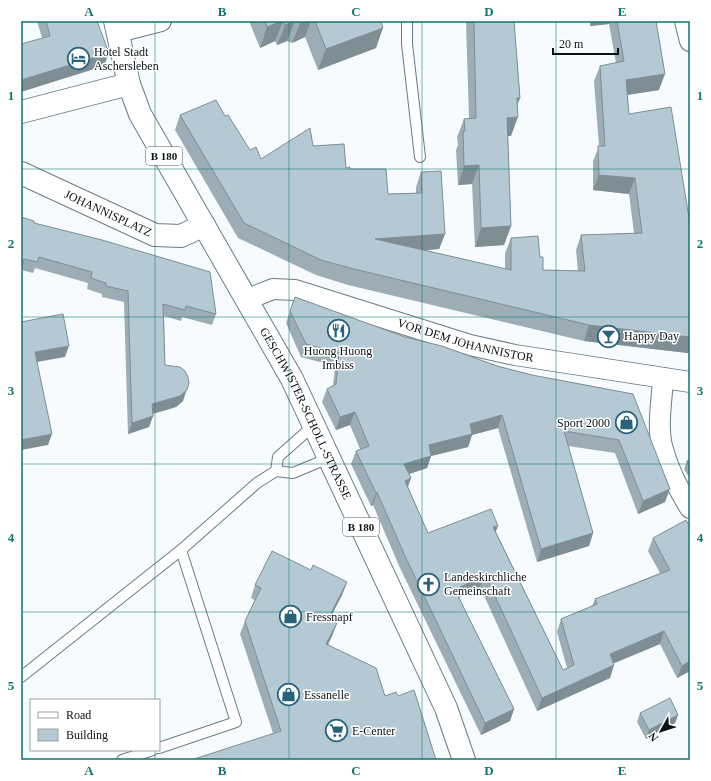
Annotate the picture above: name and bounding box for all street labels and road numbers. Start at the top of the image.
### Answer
road number: B 180 [146,147,182,165]
street label: JOHANNISPLATZ [62,187,154,240]
street label: VOR DEM JOHANNISTOR [396,316,535,365]
street label: GESCHWISTER-SCHOLL-STRASSE [257,325,354,502]
road number: B 180 [343,518,379,536]

